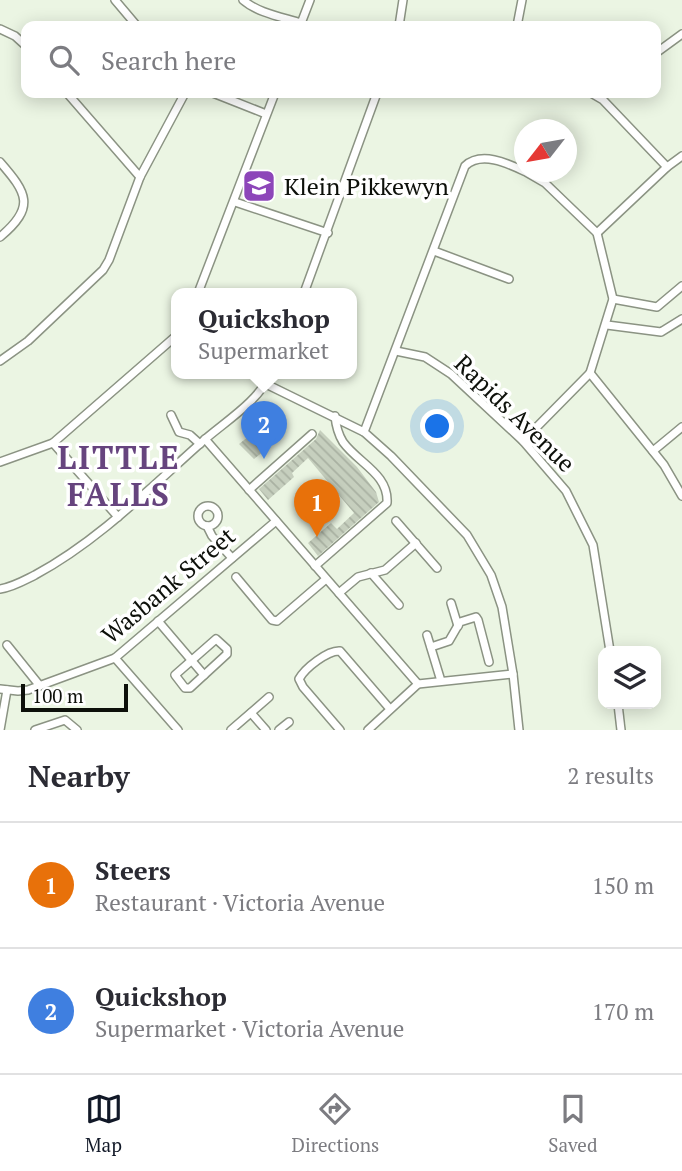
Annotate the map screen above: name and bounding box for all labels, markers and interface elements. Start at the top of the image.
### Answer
search box [21,21,661,98]
icon: search [45,41,83,79]
text: Search here [101,43,236,77]
north arrow [514,119,577,182]
school or university icon: Klein Pikkewyn [240,167,278,205]
place label: Klein Pikkewyn [284,170,449,202]
popup [171,288,357,379]
text: Quickshop [198,301,330,335]
text: Supermarket [198,335,329,366]
street label: Rapids Avenue [448,347,582,479]
pin: 2 [241,401,287,459]
your location [420,409,454,443]
district label: LITTLE FALLS [57,436,181,515]
pin: 1 [294,479,340,537]
street label: Wasbank Street [94,520,242,650]
map controls [598,646,661,709]
button: layers [598,646,661,709]
scale bar [21,681,128,713]
text: 100 m [32,683,83,708]
text: Nearby [28,756,130,796]
text: 2 results [567,760,654,791]
text: Steers [95,853,171,887]
text: 1 [45,870,58,901]
text: 150 m [592,870,654,901]
text: Restaurant · Victoria Avenue [95,887,385,918]
text: Quickshop [95,979,227,1013]
text: 2 [45,996,58,1027]
text: 170 m [592,996,654,1027]
text: Supermarket · Victoria Avenue [95,1013,404,1044]
tab: Map [85,1090,123,1157]
tab: Directions [292,1090,379,1157]
tab: Saved [548,1090,597,1157]

